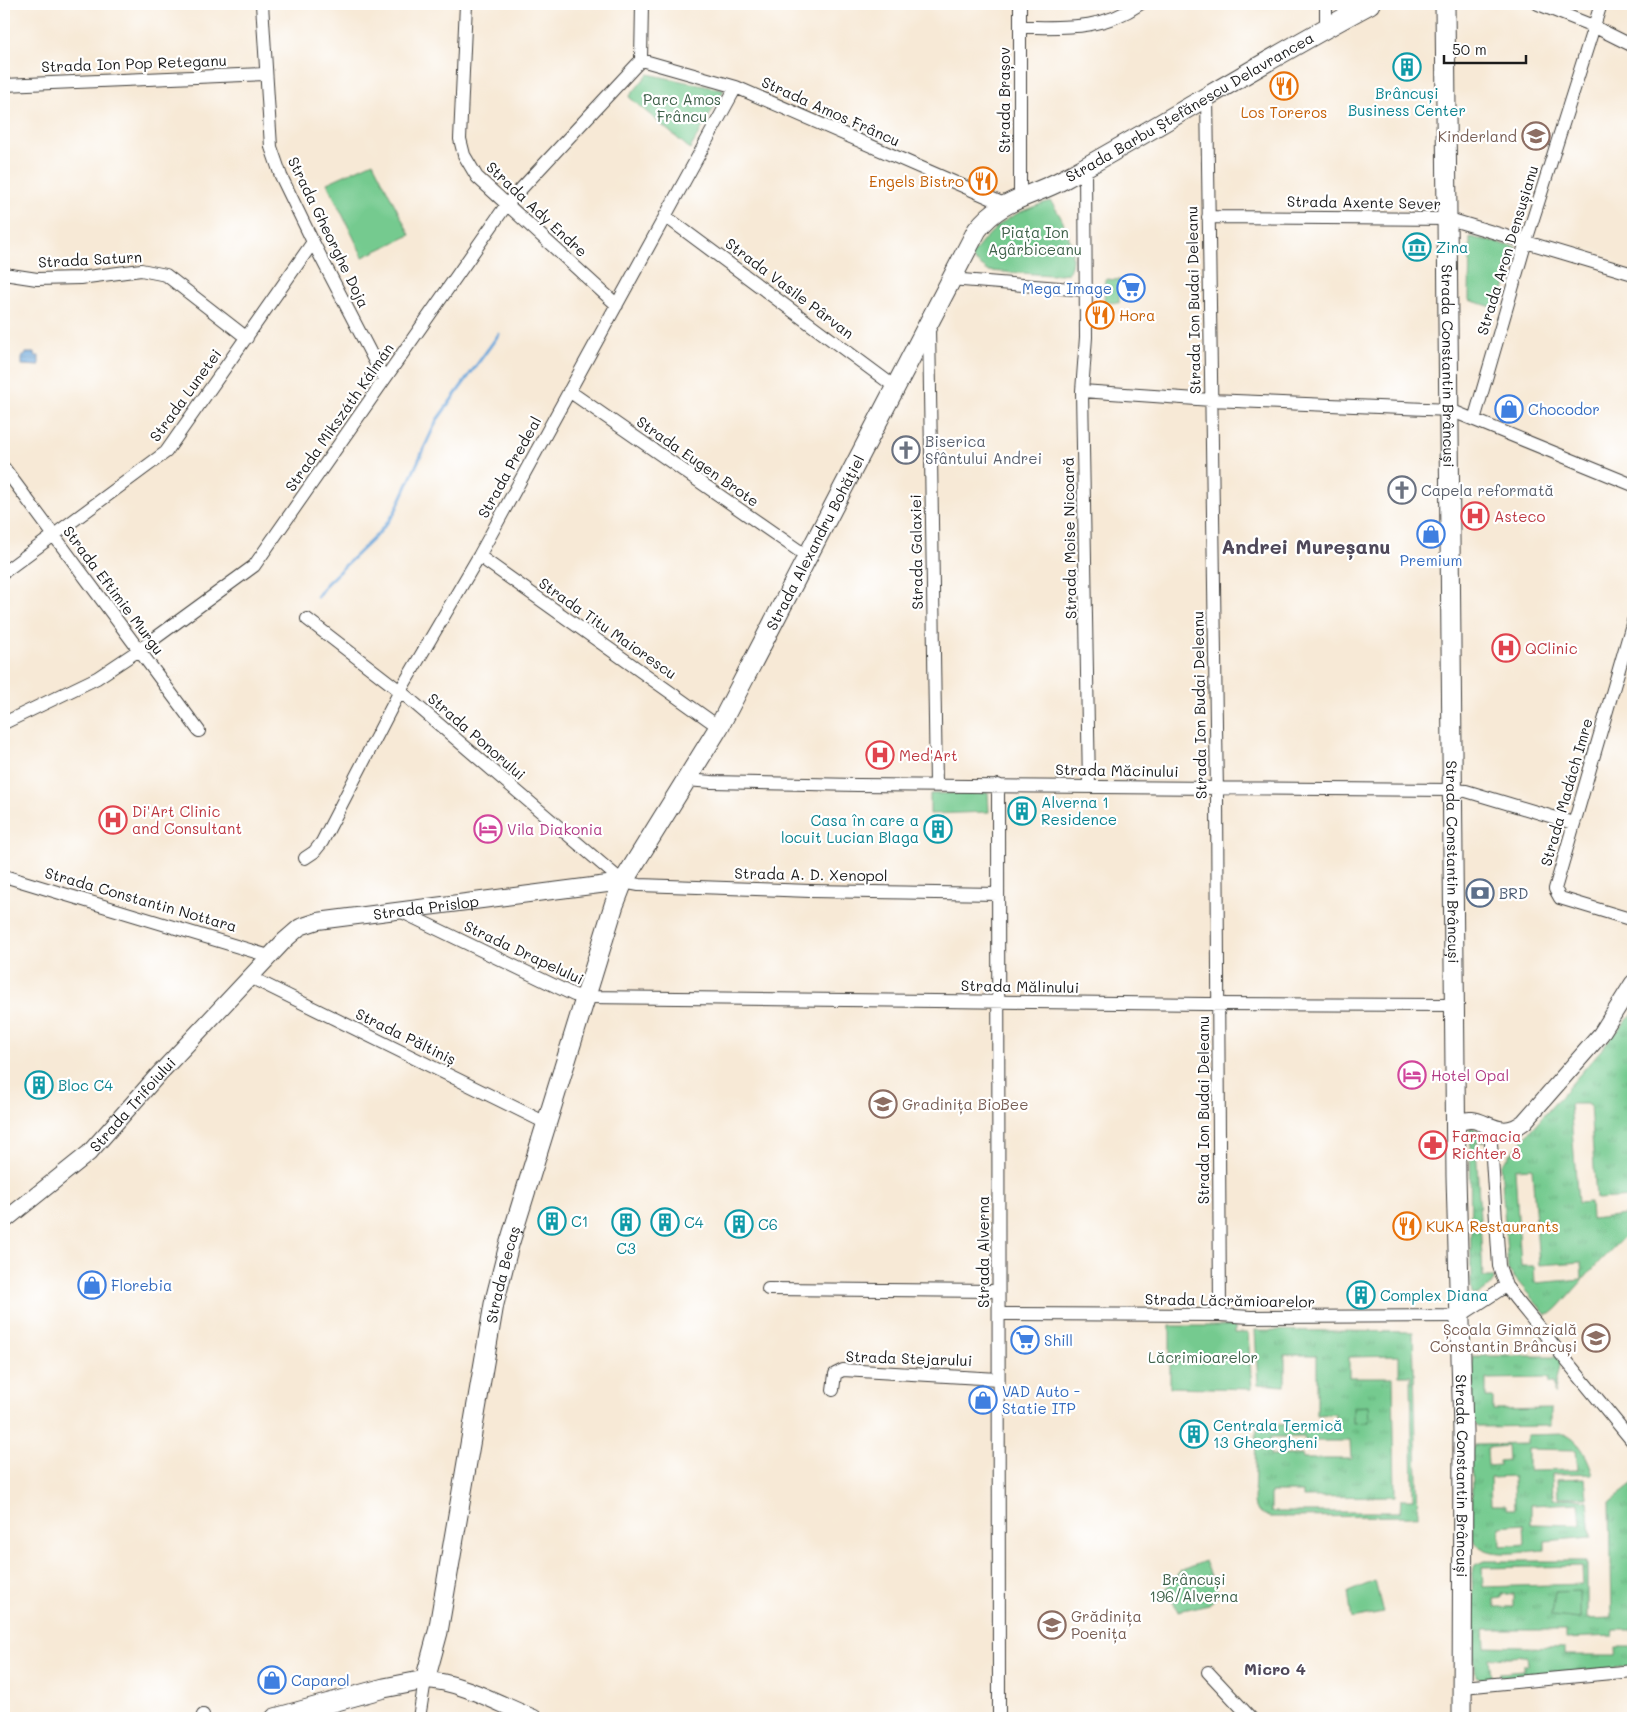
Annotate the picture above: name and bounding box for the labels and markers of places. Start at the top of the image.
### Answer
building icon: Brâncuși Business Center [1392,52,1422,82]
restaurant icon: Los Toreros [1269,71,1299,101]
place label: Brâncuși Business Center [1348,83,1466,120]
place label: Los Toreros [1241,102,1327,122]
school or university icon: Kinderland [1521,121,1551,151]
place label: Kinderland [1438,126,1517,146]
restaurant icon: Engels Bistro [968,166,998,196]
place label: Engels Bistro [869,171,964,191]
museum icon: Zina [1402,232,1432,262]
place label: Zina [1436,237,1468,257]
supermarket icon: Mega Image [1116,273,1146,303]
place label: Mega Image [1022,278,1112,298]
restaurant icon: Hora [1085,300,1115,330]
place label: Hora [1119,305,1155,325]
shop icon: Chocodor [1494,394,1524,424]
place label: Chocodor [1528,399,1600,419]
place label: Biserica Sfântului Andrei [925,431,1042,468]
church icon: Biserica Sfântului Andrei [891,435,921,465]
church icon: Capela reformată [1387,475,1417,505]
place label: Capela reformată [1421,480,1554,500]
hospital icon: Asteco [1460,501,1490,531]
place label: Asteco [1494,506,1545,526]
shop icon: Premium [1416,519,1446,549]
place label: Premium [1400,550,1462,570]
hospital icon: QClinic [1491,633,1521,663]
place label: QClinic [1525,638,1578,658]
hospital icon: Med'Art [865,740,895,770]
place label: Med'Art [899,745,958,765]
place label: Alverna 1 Residence [1041,792,1117,829]
building icon: Alverna 1 Residence [1007,796,1037,826]
place label: Di'Art Clinic and Consultant [132,801,242,838]
hospital icon: Di'Art Clinic and Consultant [98,805,128,835]
place label: Casa în care a locuit Lucian Blaga [781,810,919,847]
hotel icon: Vila Diakonia [473,814,503,844]
building icon: Casa în care a locuit Lucian Blaga [923,814,953,844]
place label: Vila Diakonia [507,819,603,839]
bank icon: BRD [1465,878,1495,908]
place label: BRD [1499,883,1528,903]
hotel icon: Hotel Opal [1397,1060,1427,1090]
place label: Hotel Opal [1431,1065,1509,1085]
building icon: Bloc C4 [24,1070,54,1100]
place label: Bloc C4 [58,1075,113,1095]
school or university icon: Gradinița BioBee [868,1089,898,1119]
place label: Gradinița BioBee [902,1094,1028,1115]
place label: Farmacia Richter 8 [1452,1126,1521,1163]
pharmacy icon: Farmacia Richter 8 [1418,1130,1448,1160]
building icon: C1 [537,1206,567,1236]
building icon: C3 [611,1207,641,1237]
building icon: C4 [650,1207,680,1237]
building icon: C6 [724,1209,754,1239]
place label: C1 [571,1211,588,1231]
restaurant icon: KUKA Restaurants [1392,1211,1422,1241]
place label: C4 [684,1212,704,1232]
place label: C6 [758,1214,778,1234]
place label: KUKA Restaurants [1426,1216,1559,1236]
place label: C3 [616,1238,636,1258]
shop icon: Florebia [77,1270,107,1300]
place label: Florebia [111,1275,172,1295]
building icon: Complex Diana [1346,1280,1376,1310]
place label: Complex Diana [1380,1285,1488,1305]
place label: Școala Gimnazială Constantin Brâncuși [1430,1319,1577,1357]
school or university icon: Școala Gimnazială Constantin Brâncuși [1581,1323,1611,1353]
supermarket icon: Shill [1010,1325,1040,1355]
place label: Shill [1044,1330,1073,1350]
place label: VAD Auto - Statie ITP [1002,1381,1080,1418]
shop icon: VAD Auto - Statie ITP [968,1385,998,1415]
place label: Centrala Termică 13 Gheorgheni [1213,1415,1343,1452]
building icon: Centrala Termică 13 Gheorgheni [1179,1419,1209,1449]
place label: Grădinița Poenița [1071,1606,1142,1644]
school or university icon: Grădinița Poenița [1037,1610,1067,1640]
shop icon: Caparol [257,1665,287,1695]
place label: Caparol [291,1670,350,1690]

